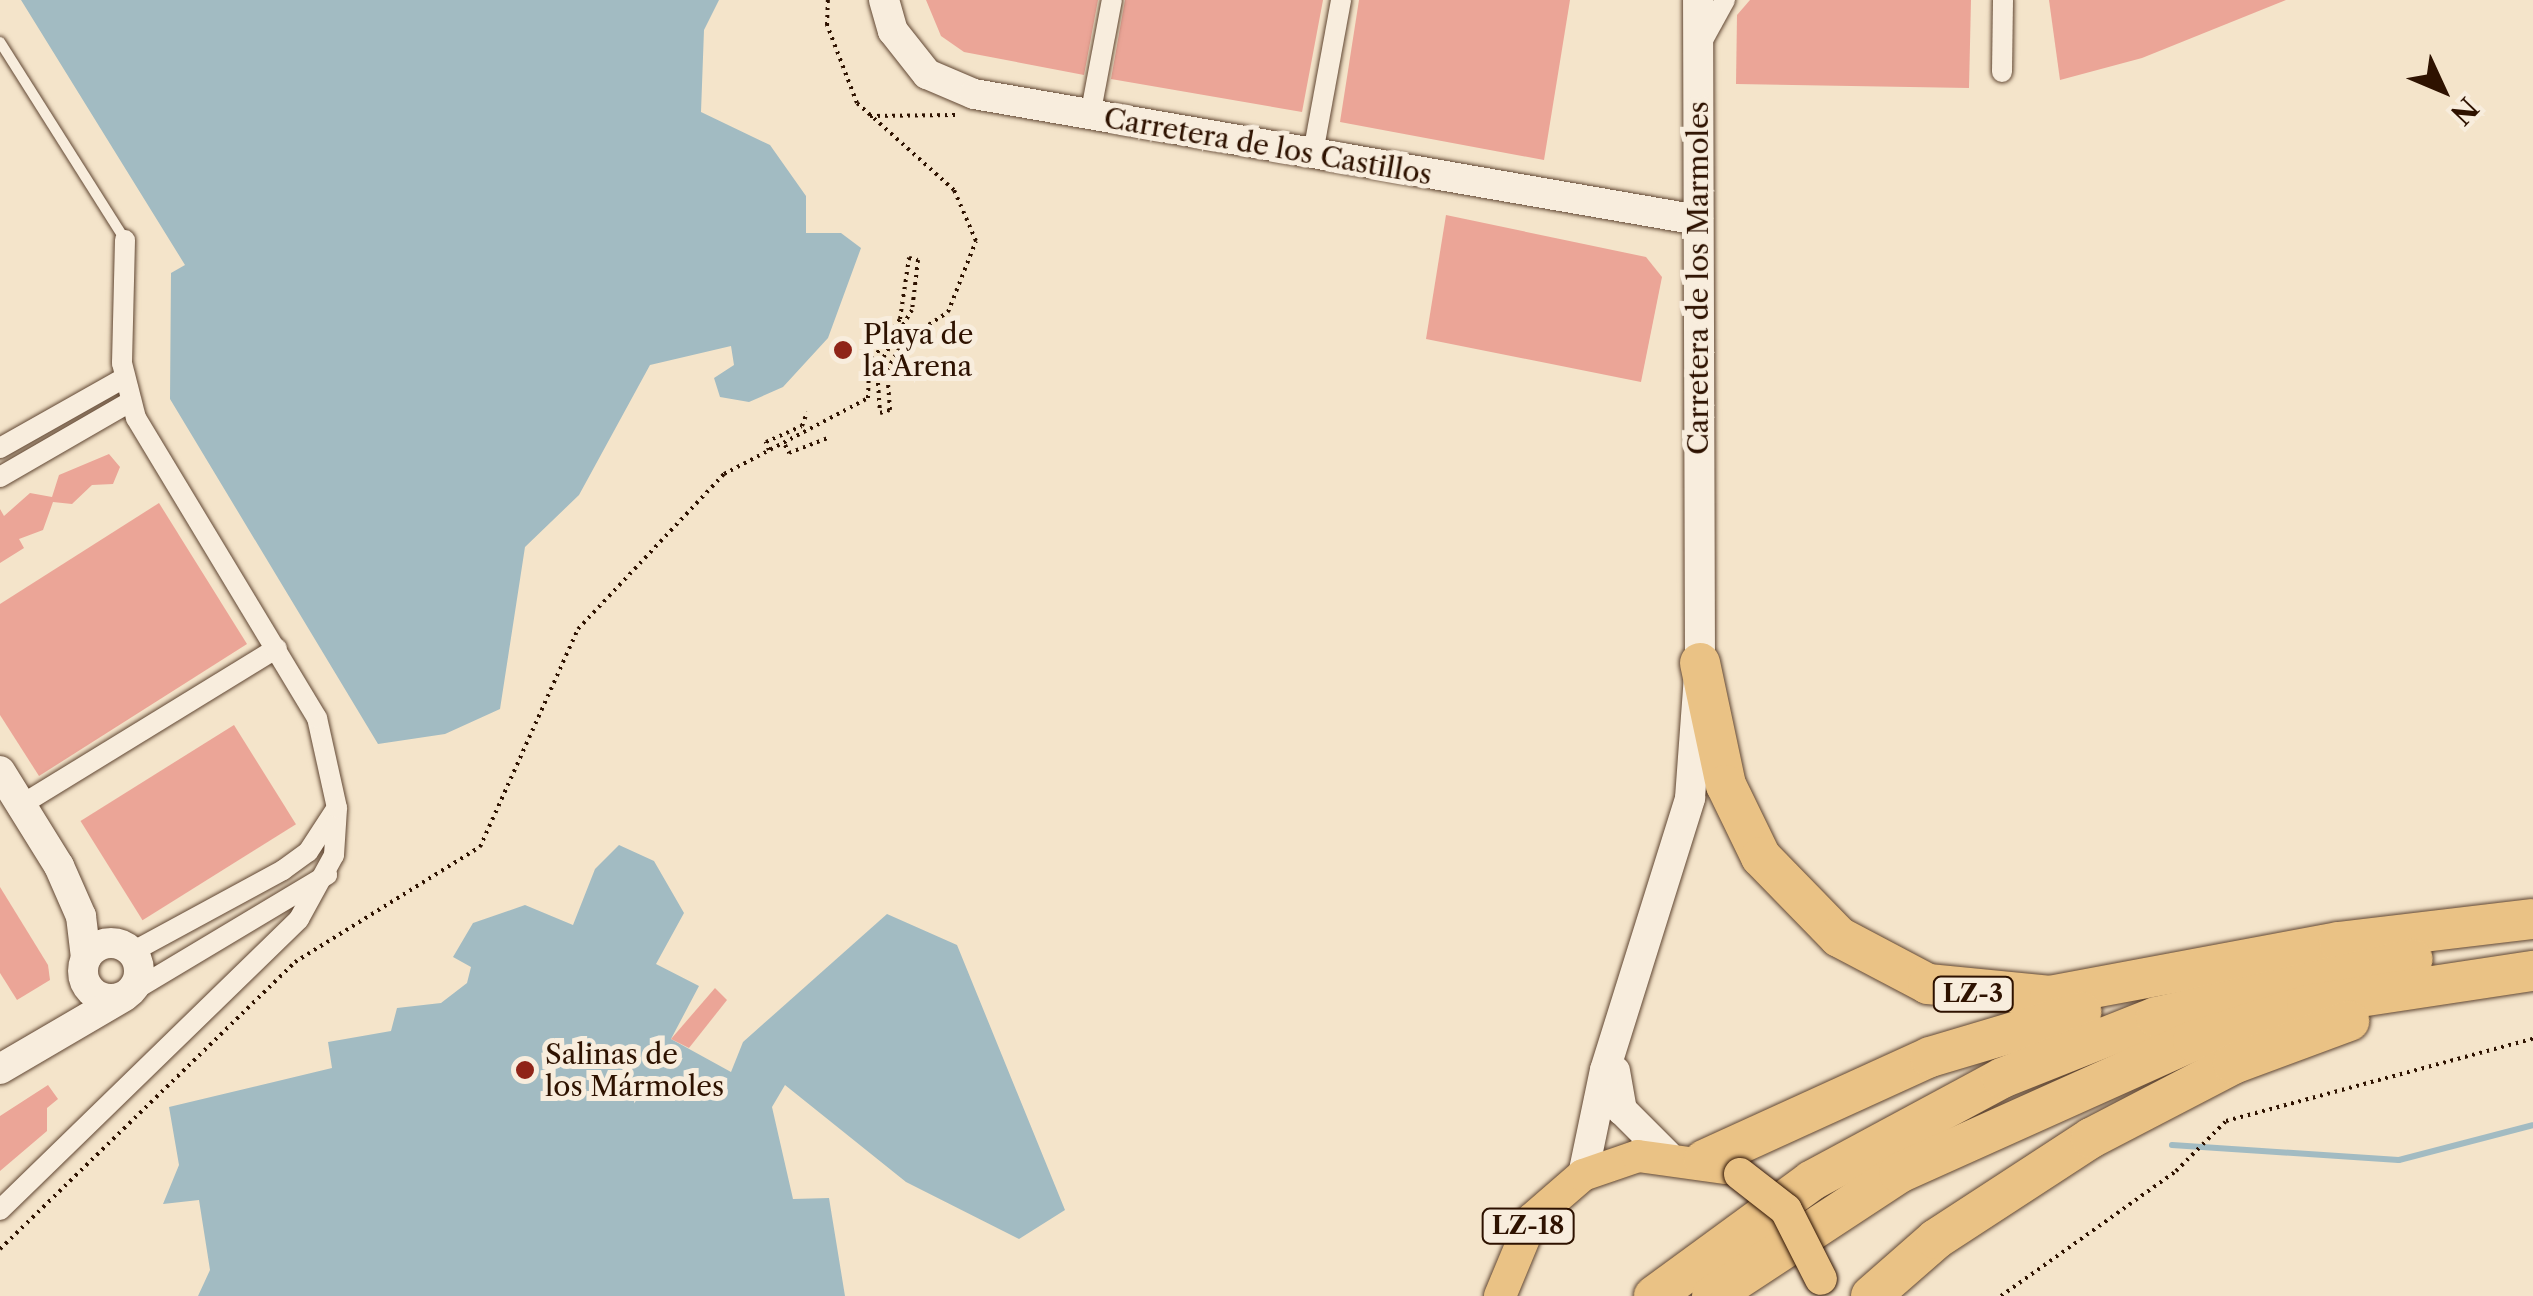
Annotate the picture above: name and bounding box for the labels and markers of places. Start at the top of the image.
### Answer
place label: Playa de la Arena [863,317,974,383]
marker: Playa de la Arena [832,339,854,361]
place label: Salinas de los Mármoles [545,1037,724,1103]
marker: Salinas de los Mármoles [514,1059,536,1081]

